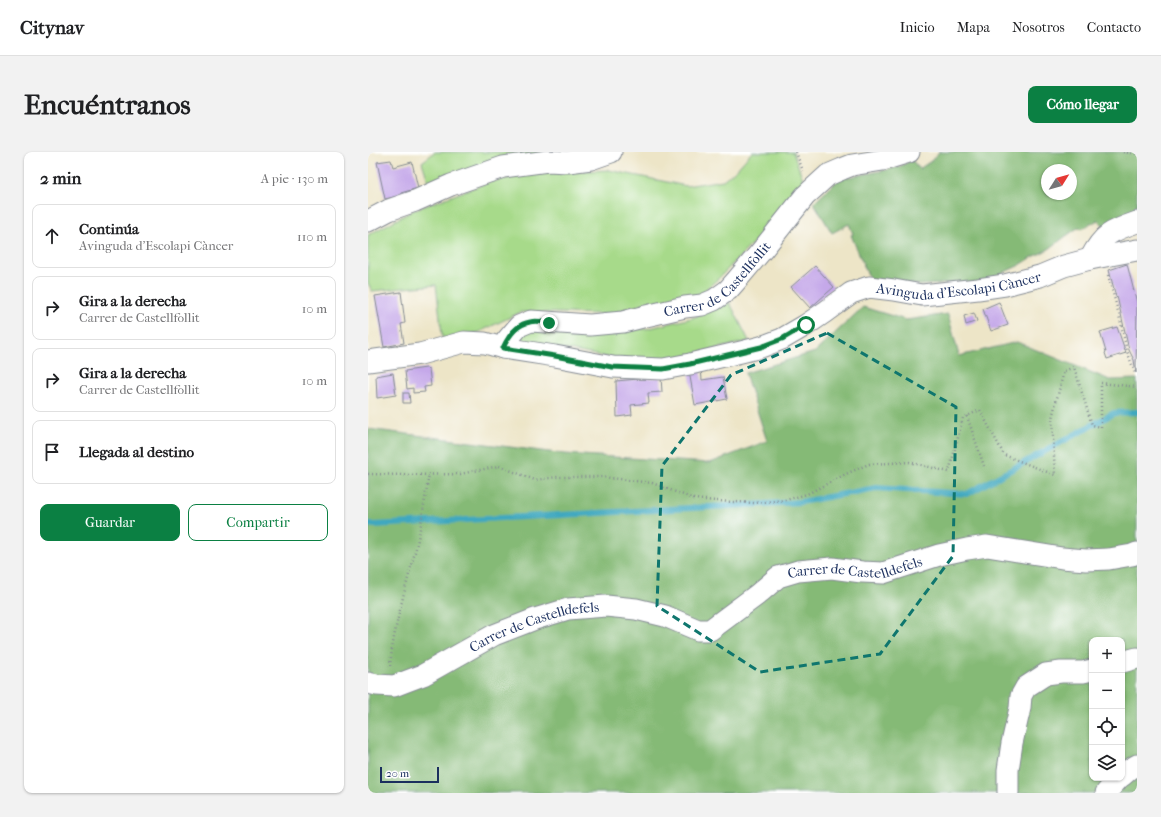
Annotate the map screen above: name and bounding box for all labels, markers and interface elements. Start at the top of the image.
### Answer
text: Citynav [20,17,84,39]
text: Inicio [900,19,935,36]
text: Mapa [957,19,990,36]
text: Nosotros [1012,19,1065,36]
text: Contacto [1087,19,1141,36]
button: Cómo llegar [1028,86,1137,123]
text: Encuéntranos [24,88,191,121]
north arrow [1041,164,1077,200]
text: 2 min [40,168,81,188]
text: A pie · 130 m [261,171,328,186]
text: Continúa [79,220,139,238]
icon: ahead [41,225,63,247]
text: 110 m [297,229,327,244]
text: Avinguda d'Escolapi Càncer [79,238,233,253]
street label: Carrer de Castellfollit [662,238,775,321]
street label: Avinguda d'Escolapi Càncer [874,268,1043,304]
text: Gira a la derecha [79,292,186,310]
icon: right [41,297,63,319]
text: 10 m [302,301,327,316]
text: Carrer de Castellfollit [79,310,200,325]
route end [540,314,558,332]
route start [797,316,815,334]
text: Gira a la derecha [79,364,186,382]
icon: right [41,369,63,391]
text: 10 m [302,373,327,388]
text: Carrer de Castellfollit [79,382,200,397]
icon: arrive [41,441,63,463]
text: Llegada al destino [79,443,194,461]
button: Guardar [40,504,180,541]
button: Compartir [188,504,328,541]
street label: Carrer de Castelldefels [785,553,924,583]
street label: Carrer de Castelldefels [466,599,600,656]
map controls [1089,637,1125,781]
button: + [1089,637,1125,673]
button: − [1089,673,1125,709]
button: locate [1089,709,1125,745]
button: layers [1089,745,1125,781]
scale bar [380,765,439,784]
text: 20 m [386,767,409,780]

